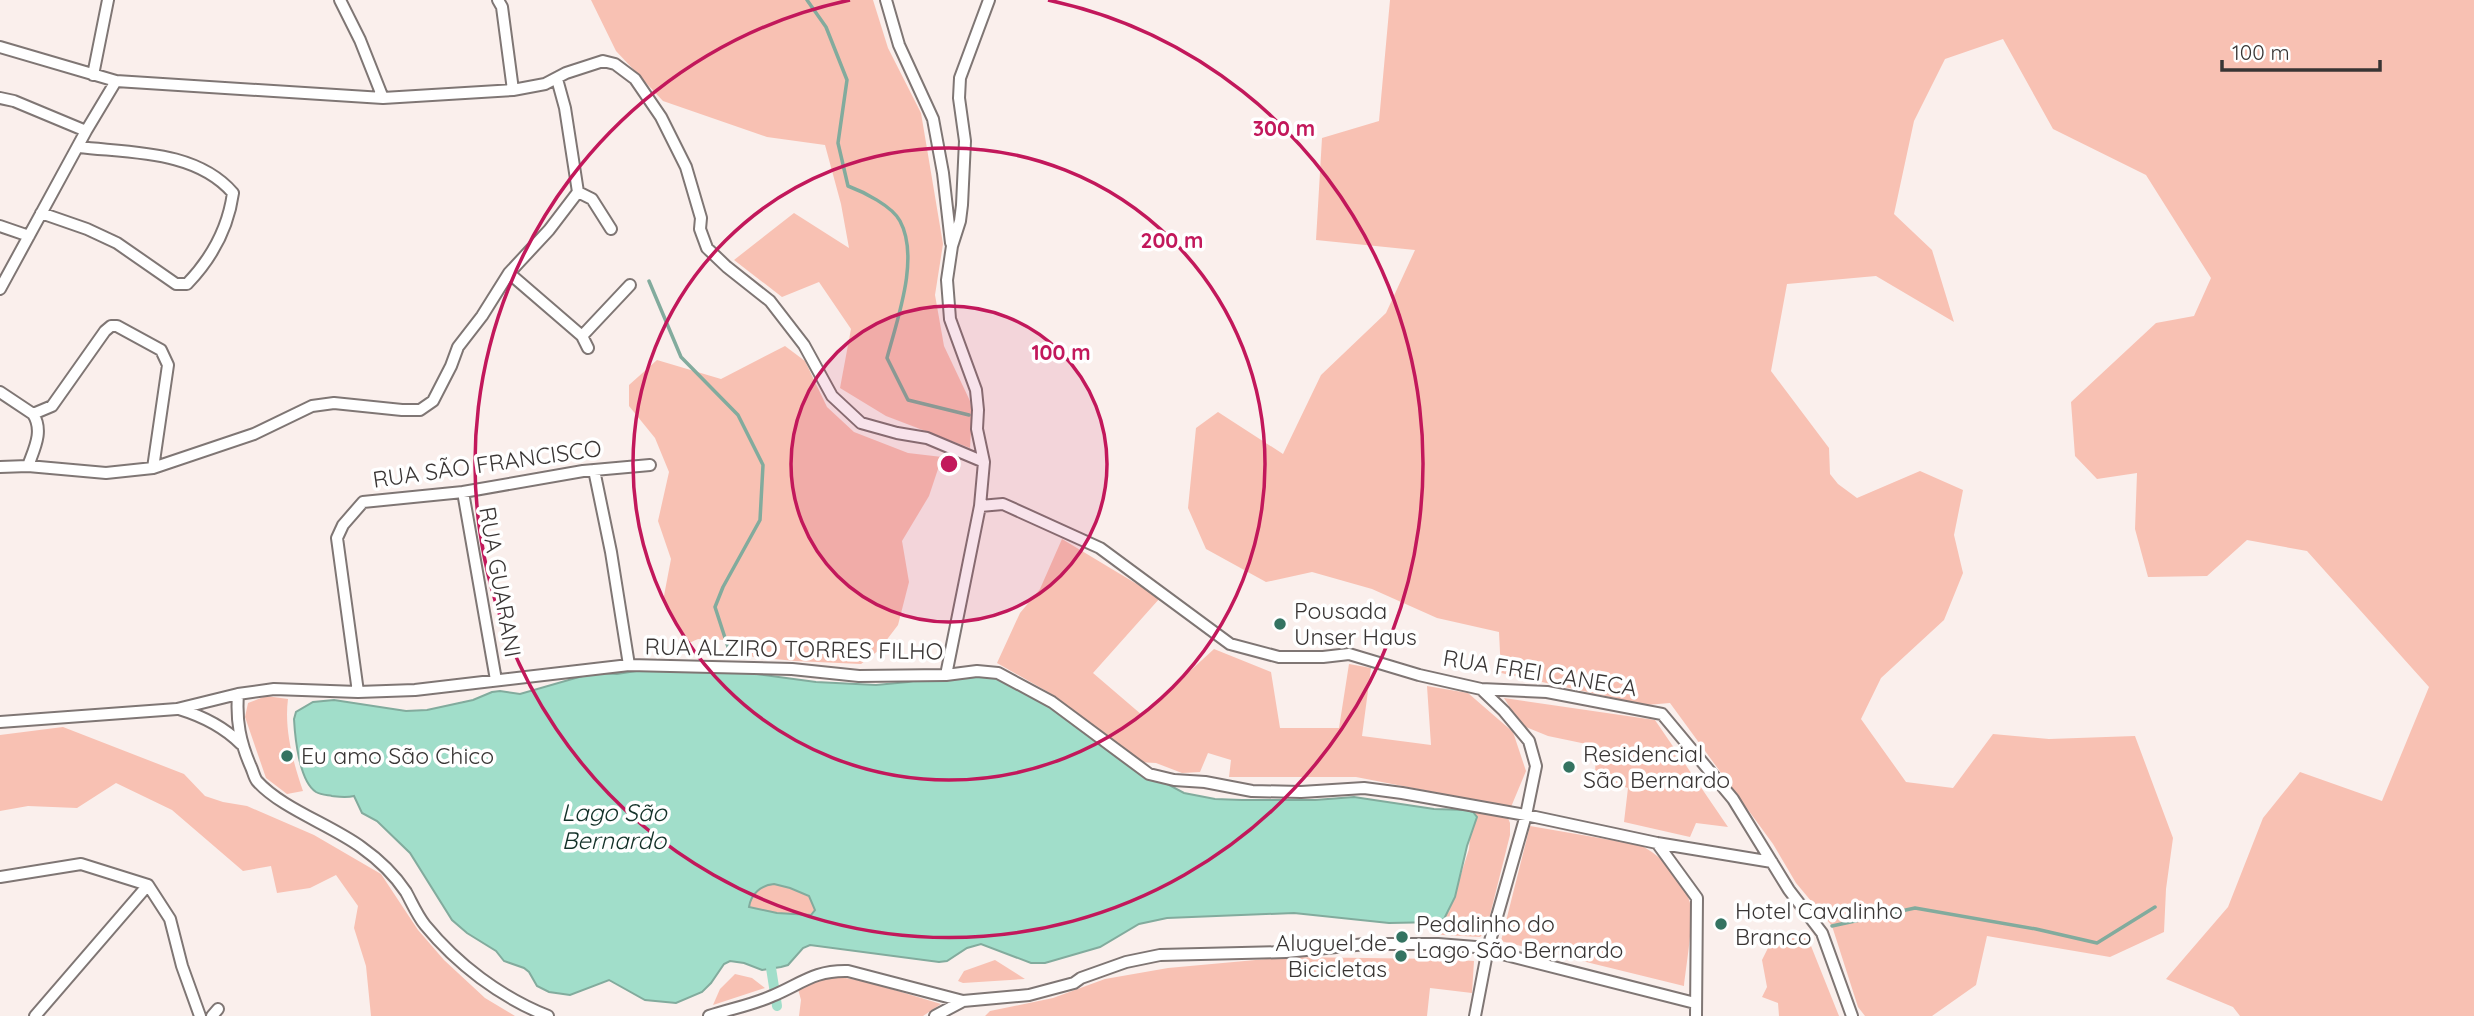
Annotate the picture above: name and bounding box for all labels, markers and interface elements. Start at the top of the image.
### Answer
scale bar [2222,28,2380,72]
text: 100 m [2232,39,2290,65]
text: 300 m [1253,115,1315,141]
text: 200 m [1141,227,1203,253]
text: 100 m [1031,339,1091,365]
street label: RUA SÃO FRANCISCO [371,433,603,494]
centre of rings [937,452,961,476]
street label: RUA GUARANI [473,504,528,659]
place label: Pousada Unser Haus [1294,596,1417,651]
marker: Pousada Unser Haus [1272,616,1288,632]
street label: RUA ALZIRO TORRES FILHO [644,631,944,666]
street label: RUA FREI CANECA [1441,643,1639,702]
place label: Residencial São Bernardo [1583,739,1730,794]
place label: Eu amo São Chico [301,741,494,770]
marker: Eu amo São Chico [279,748,295,764]
marker: Residencial São Bernardo [1561,759,1577,775]
water label: Lago São Bernardo [561,797,668,855]
place label: Hotel Cavalinho Branco [1735,896,1903,951]
place label: Pedalinho do Lago São Bernardo [1416,909,1623,964]
marker: Hotel Cavalinho Branco [1713,916,1729,932]
place label: Aluguel de Bicicletas [1275,928,1387,983]
marker: Pedalinho do Lago São Bernardo [1394,929,1410,945]
marker: Aluguel de Bicicletas [1393,948,1409,964]

